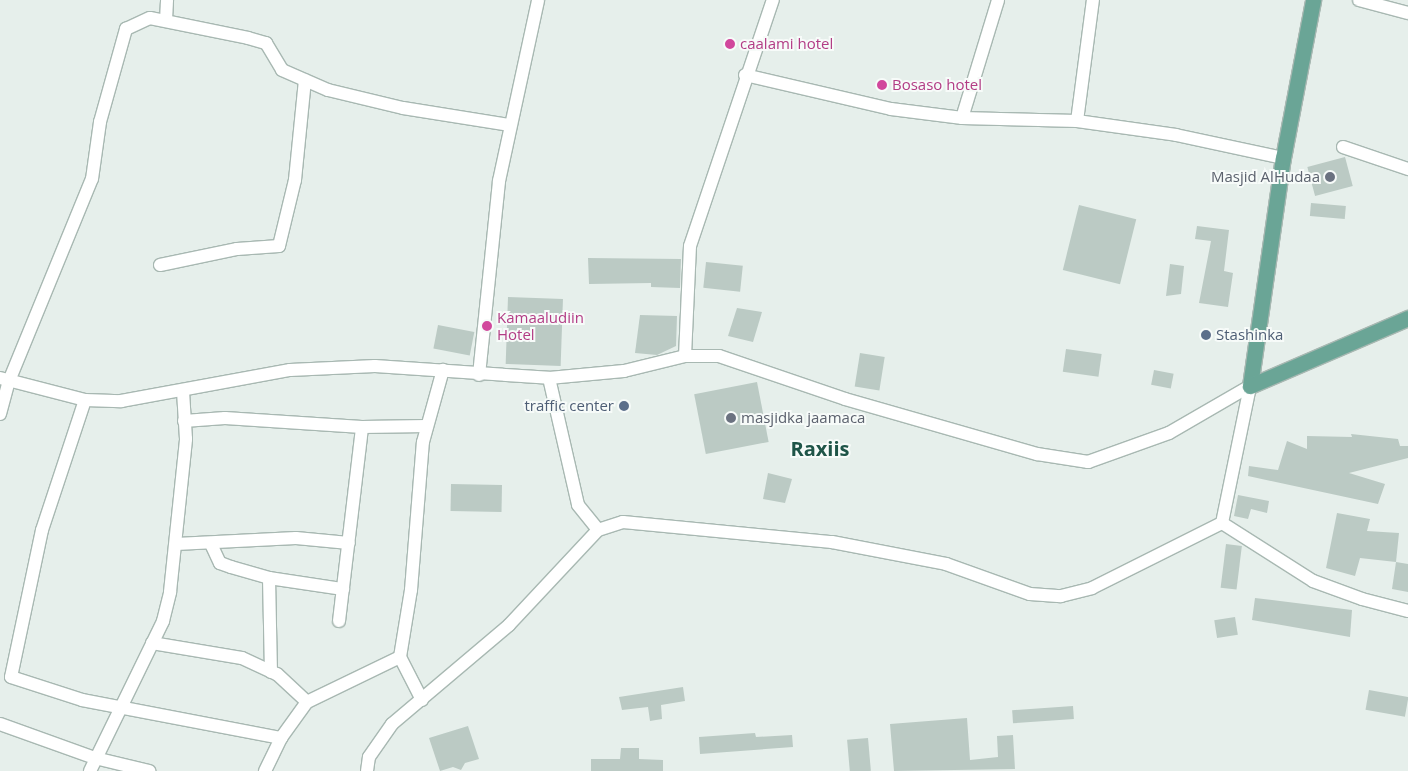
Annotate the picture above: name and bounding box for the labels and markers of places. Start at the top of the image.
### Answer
place label: caalami hotel [740,35,833,53]
marker: caalami hotel [724,38,736,50]
place label: Bosaso hotel [892,76,982,94]
marker: Bosaso hotel [876,79,888,91]
place label: Masjid AlHudaa [1211,168,1320,186]
marker: Masjid AlHudaa [1324,171,1336,183]
place label: Kamaaludiin Hotel [497,308,584,343]
marker: Kamaaludiin Hotel [481,320,493,332]
place label: Stashinka [1216,326,1283,344]
marker: Stashinka [1200,329,1212,341]
place label: traffic center [525,397,614,415]
marker: traffic center [618,400,630,412]
place label: masjidka jaamaca [741,409,865,427]
marker: masjidka jaamaca [725,412,737,424]

